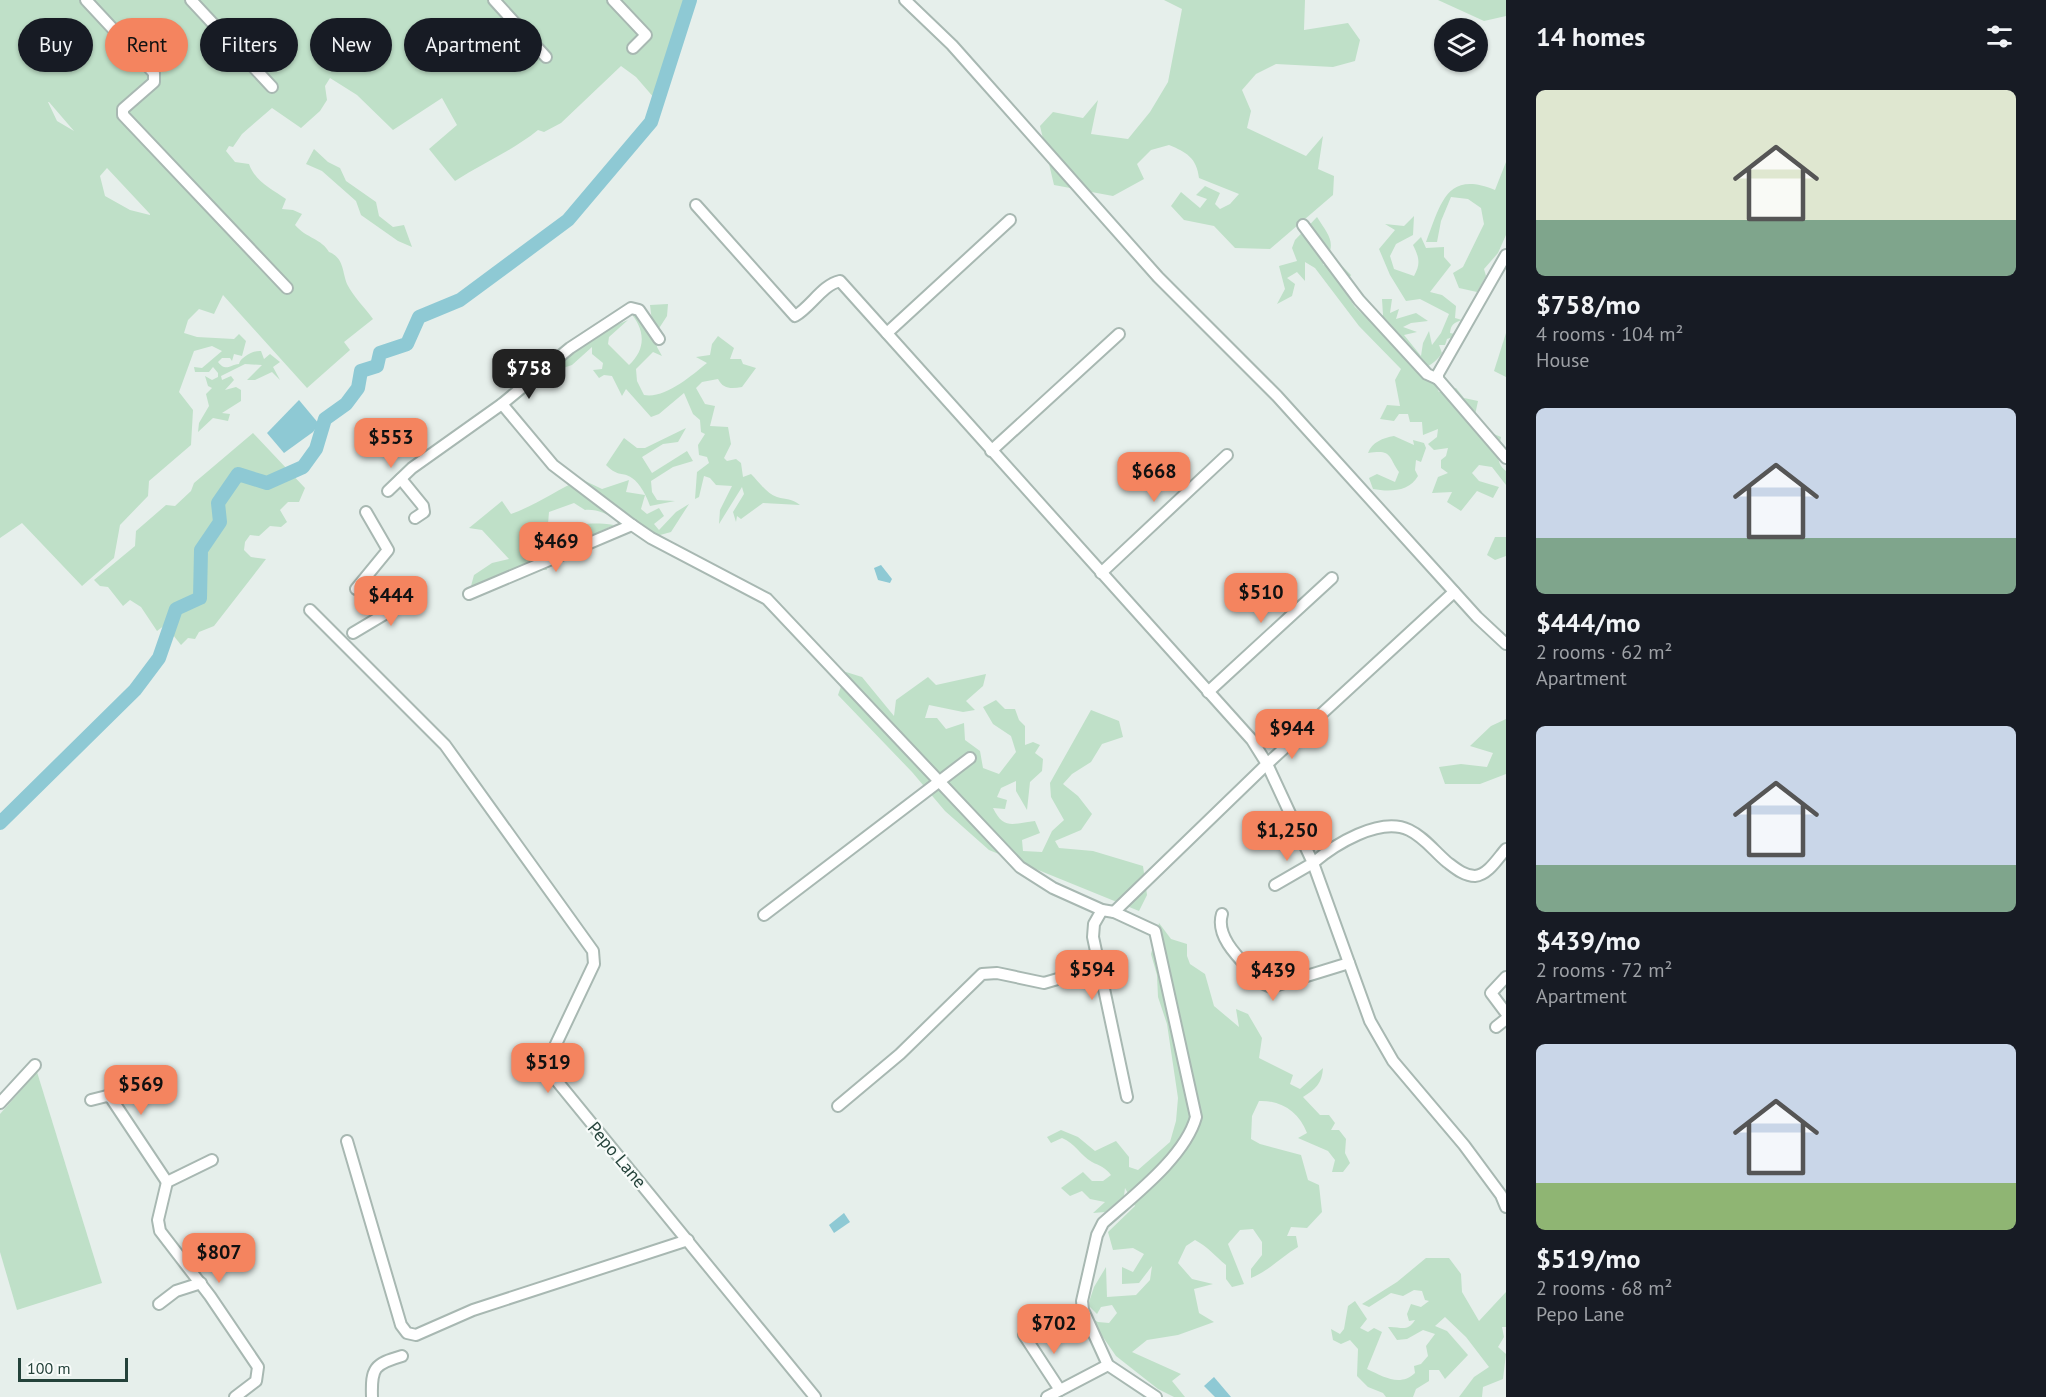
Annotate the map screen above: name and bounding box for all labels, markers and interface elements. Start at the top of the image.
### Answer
chip: Buy [18,18,93,72]
chip: Rent [105,18,188,72]
chip: Filters [200,18,298,72]
chip: New [310,18,392,72]
chip: Apartment [404,18,542,72]
map controls [1434,18,1488,72]
button: layers [1434,18,1488,72]
text: 14 homes [1536,20,1645,53]
icon: filters [1983,20,2016,53]
icon: home [1722,129,1830,237]
text: $758/mo [1536,288,1640,321]
text: 4 rooms · 104 m² [1536,321,1683,347]
text: House [1536,347,1590,373]
pin: $758 [493,349,565,400]
text: $758 [506,355,552,381]
pin: $553 [355,418,427,469]
text: $553 [368,424,414,450]
icon: home [1722,447,1830,555]
pin: $668 [1118,452,1190,503]
text: $668 [1131,458,1177,484]
pin: $469 [520,522,592,573]
text: $469 [533,528,579,554]
pin: $510 [1225,573,1297,624]
pin: $444 [355,576,427,627]
text: $510 [1238,579,1284,605]
text: $444 [368,582,414,608]
text: $444/mo [1536,606,1640,639]
text: 2 rooms · 62 m² [1536,639,1672,665]
text: Apartment [1536,665,1627,691]
pin: $944 [1256,709,1328,760]
text: $944 [1269,715,1315,741]
icon: home [1722,765,1830,873]
pin: $1,250 [1238,811,1336,862]
text: $1,250 [1256,817,1318,843]
text: $439/mo [1536,924,1640,957]
pin: $594 [1056,950,1128,1001]
pin: $439 [1237,951,1309,1002]
text: $594 [1069,956,1115,982]
text: $439 [1250,957,1296,983]
text: 2 rooms · 72 m² [1536,957,1672,983]
text: Apartment [1536,983,1627,1009]
pin: $519 [512,1043,584,1094]
text: $519 [525,1049,571,1075]
pin: $569 [105,1065,177,1116]
text: $569 [118,1071,164,1097]
icon: home [1722,1083,1830,1191]
street label: Pepo Lane [583,1117,652,1193]
pin: $807 [183,1233,255,1284]
text: $807 [196,1239,242,1265]
text: $519/mo [1536,1242,1640,1275]
text: 2 rooms · 68 m² [1536,1275,1672,1301]
text: Pepo Lane [1536,1301,1624,1327]
pin: $702 [1018,1304,1090,1355]
text: $702 [1031,1310,1077,1336]
scale bar [18,1355,128,1382]
text: 100 m [27,1358,70,1378]

